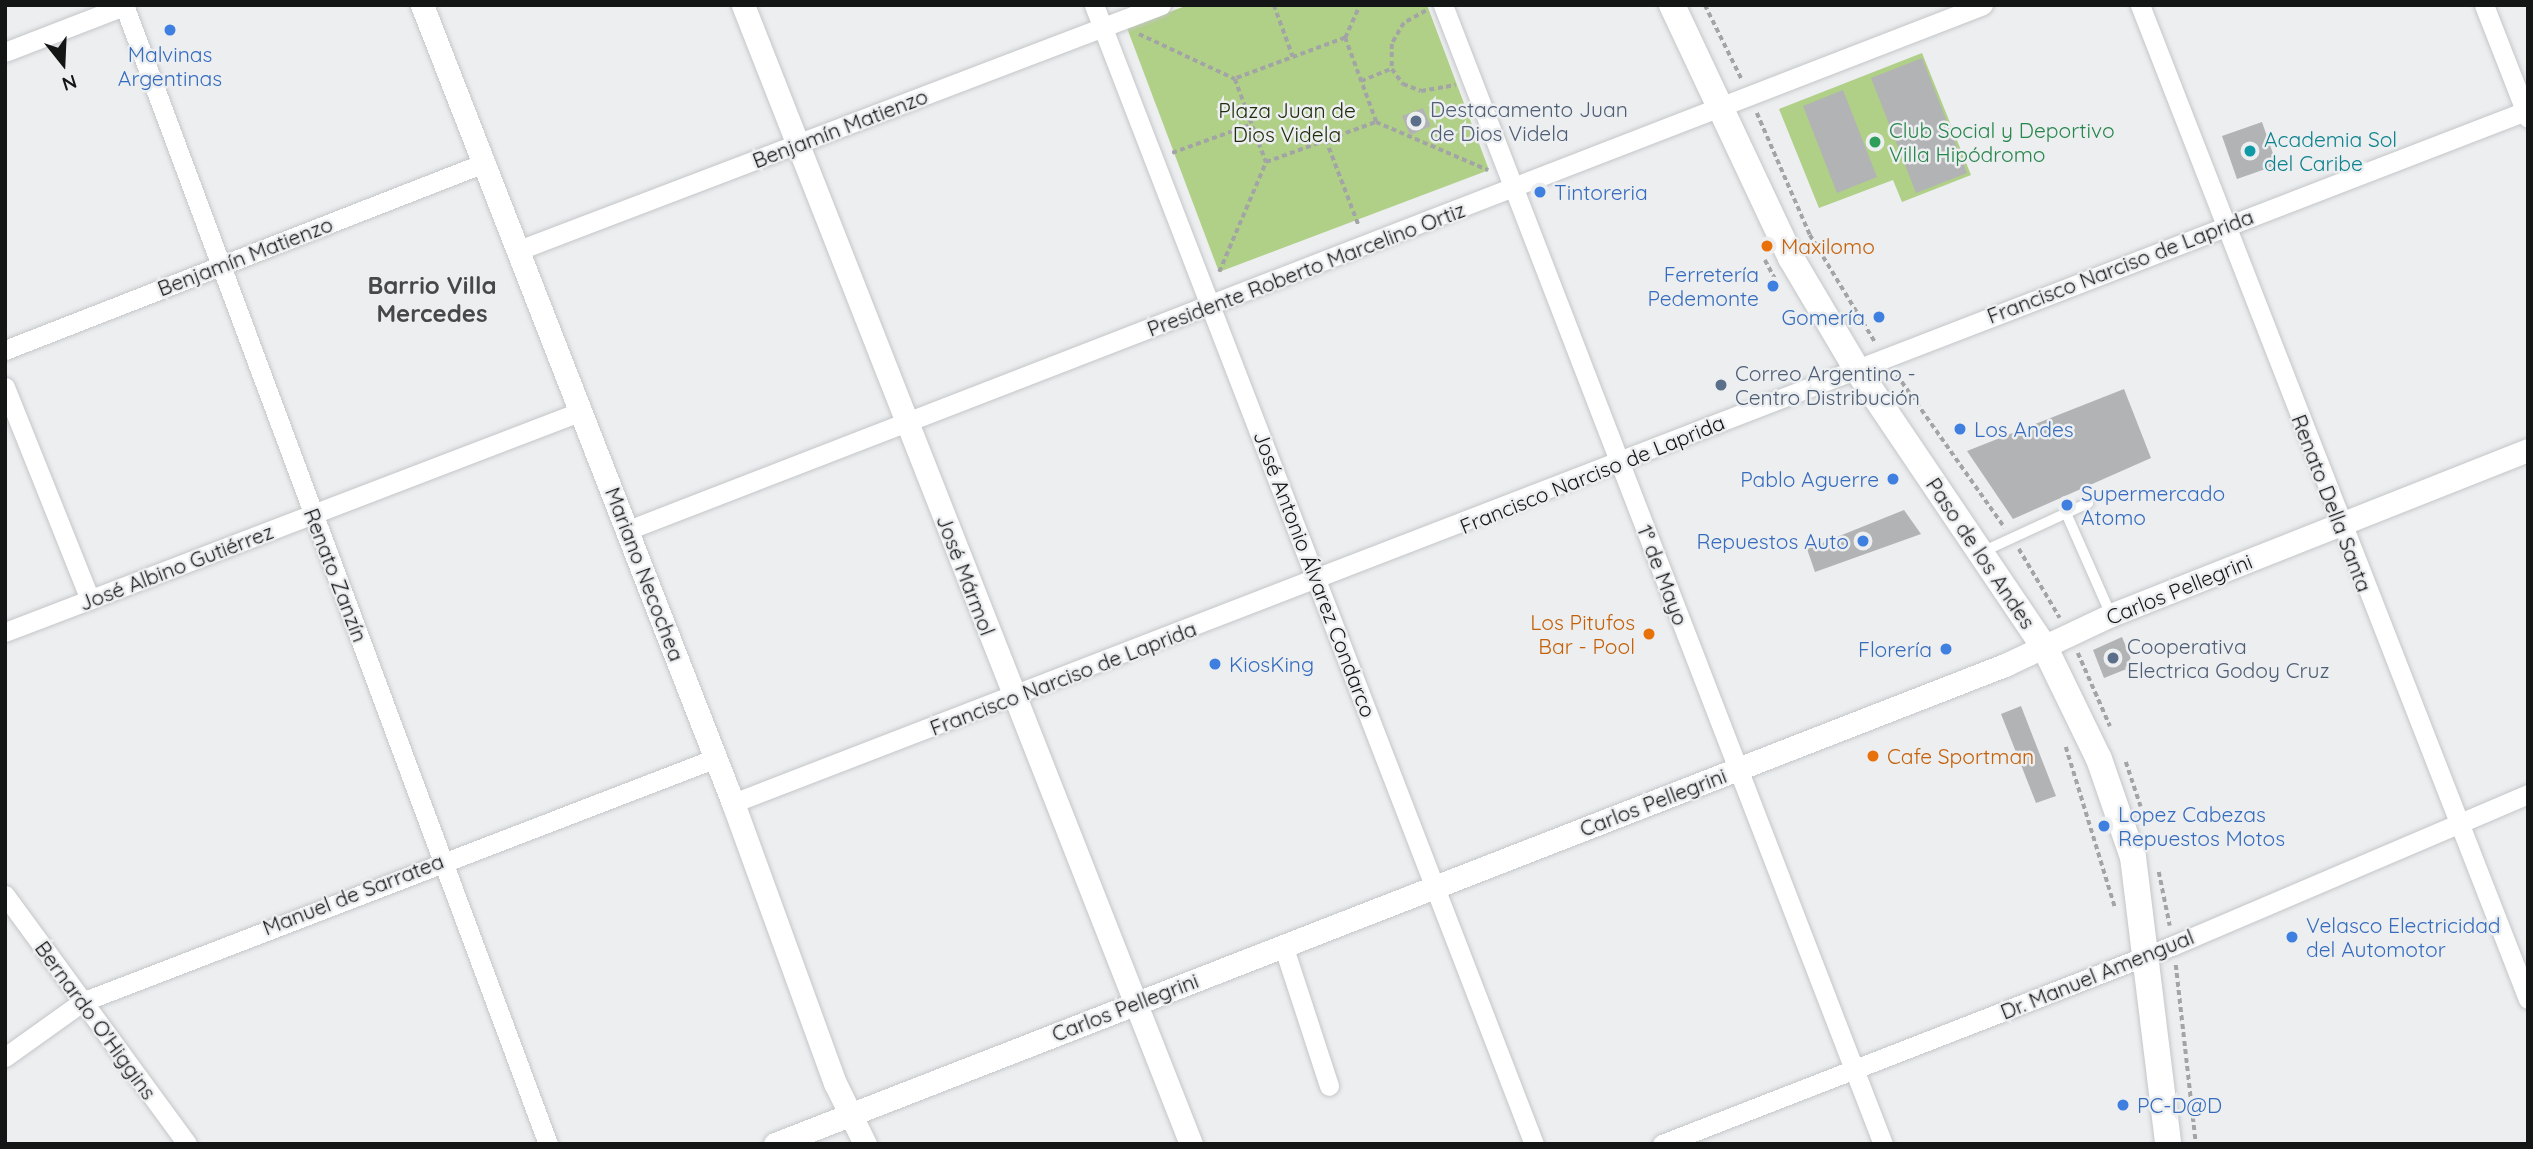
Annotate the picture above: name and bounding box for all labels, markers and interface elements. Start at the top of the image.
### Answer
marker: Malvinas Argentinas [162,22,178,38]
north arrow [28,28,98,98]
place label: Malvinas Argentinas [118,41,222,91]
text: N [59,69,80,97]
street label: Benjamín Matienzo [749,83,931,173]
place label: Destacamento Juan de Dios Videla [1430,96,1628,146]
park label: Plaza Juan de Dios Videla [1218,97,1356,147]
marker: Destacamento Juan de Dios Videla [1408,113,1424,129]
place label: Club Social y Deportivo Villa Hipódromo [1889,117,2115,167]
place label: Academia Sol del Caribe [2264,126,2397,176]
marker: Club Social y Deportivo Villa Hipódromo [1867,134,1883,150]
marker: Academia Sol del Caribe [2242,143,2258,159]
place label: Tintoreria [1554,179,1648,205]
marker: Tintoreria [1532,184,1548,200]
street label: Presidente Roberto Marcelino Ortiz [1143,197,1469,341]
street label: Francisco Narciso de Laprida [1983,203,2257,329]
street label: Benjamín Matienzo [154,211,336,301]
place label: Maxilomo [1781,233,1875,259]
marker: Maxilomo [1759,238,1775,254]
place label: Ferretería Pedemonte [1647,261,1759,311]
district label: Barrio Villa Mercedes [368,272,496,328]
marker: Ferretería Pedemonte [1765,278,1781,294]
place label: Gomería [1781,304,1865,330]
marker: Gomería [1871,309,1887,325]
place label: Correo Argentino - Centro Distribución [1735,360,1920,410]
marker: Correo Argentino - Centro Distribución [1713,377,1729,393]
street label: Francisco Narciso de Laprida [1456,409,1728,539]
street label: Renato Della Santa [2287,411,2377,595]
place label: Los Andes [1974,416,2074,442]
marker: Los Andes [1952,421,1968,437]
street label: José Antonio Álvarez Condarco [1249,427,1381,721]
place label: Pablo Aguerre [1740,466,1879,492]
marker: Pablo Aguerre [1885,471,1901,487]
street label: Paso de los Andes [1921,473,2041,633]
place label: Supermercado Atomo [2081,480,2225,530]
street label: Mariano Necochea [600,484,690,664]
marker: Supermercado Atomo [2059,497,2075,513]
street label: Renato Zanzín [299,505,373,645]
street label: José Mármol [931,511,1001,639]
street label: José Albino Gutiérrez [75,518,277,616]
street label: 1° de Mayo [1632,521,1694,629]
place label: Repuestos Auto [1696,528,1849,554]
marker: Repuestos Auto [1855,533,1871,549]
street label: Carlos Pellegrini [2102,548,2256,630]
place label: Los Pitufos Bar - Pool [1530,609,1635,659]
street label: Francisco Narciso de Laprida [926,615,1200,741]
marker: Los Pitufos Bar - Pool [1641,626,1657,642]
place label: Cooperativa Electrica Godoy Cruz [2127,633,2329,683]
place label: Florería [1858,636,1932,662]
marker: Florería [1938,641,1954,657]
marker: Cooperativa Electrica Godoy Cruz [2105,650,2121,666]
place label: KiosKing [1229,651,1314,677]
marker: KiosKing [1207,656,1223,672]
place label: Cafe Sportman [1887,743,2034,769]
marker: Cafe Sportman [1865,748,1881,764]
street label: Carlos Pellegrini [1576,762,1730,842]
place label: Lopez Cabezas Repuestos Motos [2118,801,2285,851]
marker: Lopez Cabezas Repuestos Motos [2096,818,2112,834]
street label: Manuel de Sarratea [259,848,447,940]
place label: Velasco Electricidad del Automotor [2306,912,2501,962]
street label: Dr. Manuel Amengual [1997,924,2197,1024]
marker: Velasco Electricidad del Automotor [2284,929,2300,945]
street label: Bernardo O'Higgins [30,936,162,1104]
street label: Carlos Pellegrini [1048,967,1202,1047]
place label: PC-D@D [2137,1092,2222,1118]
marker: PC-D@D [2115,1097,2131,1113]

